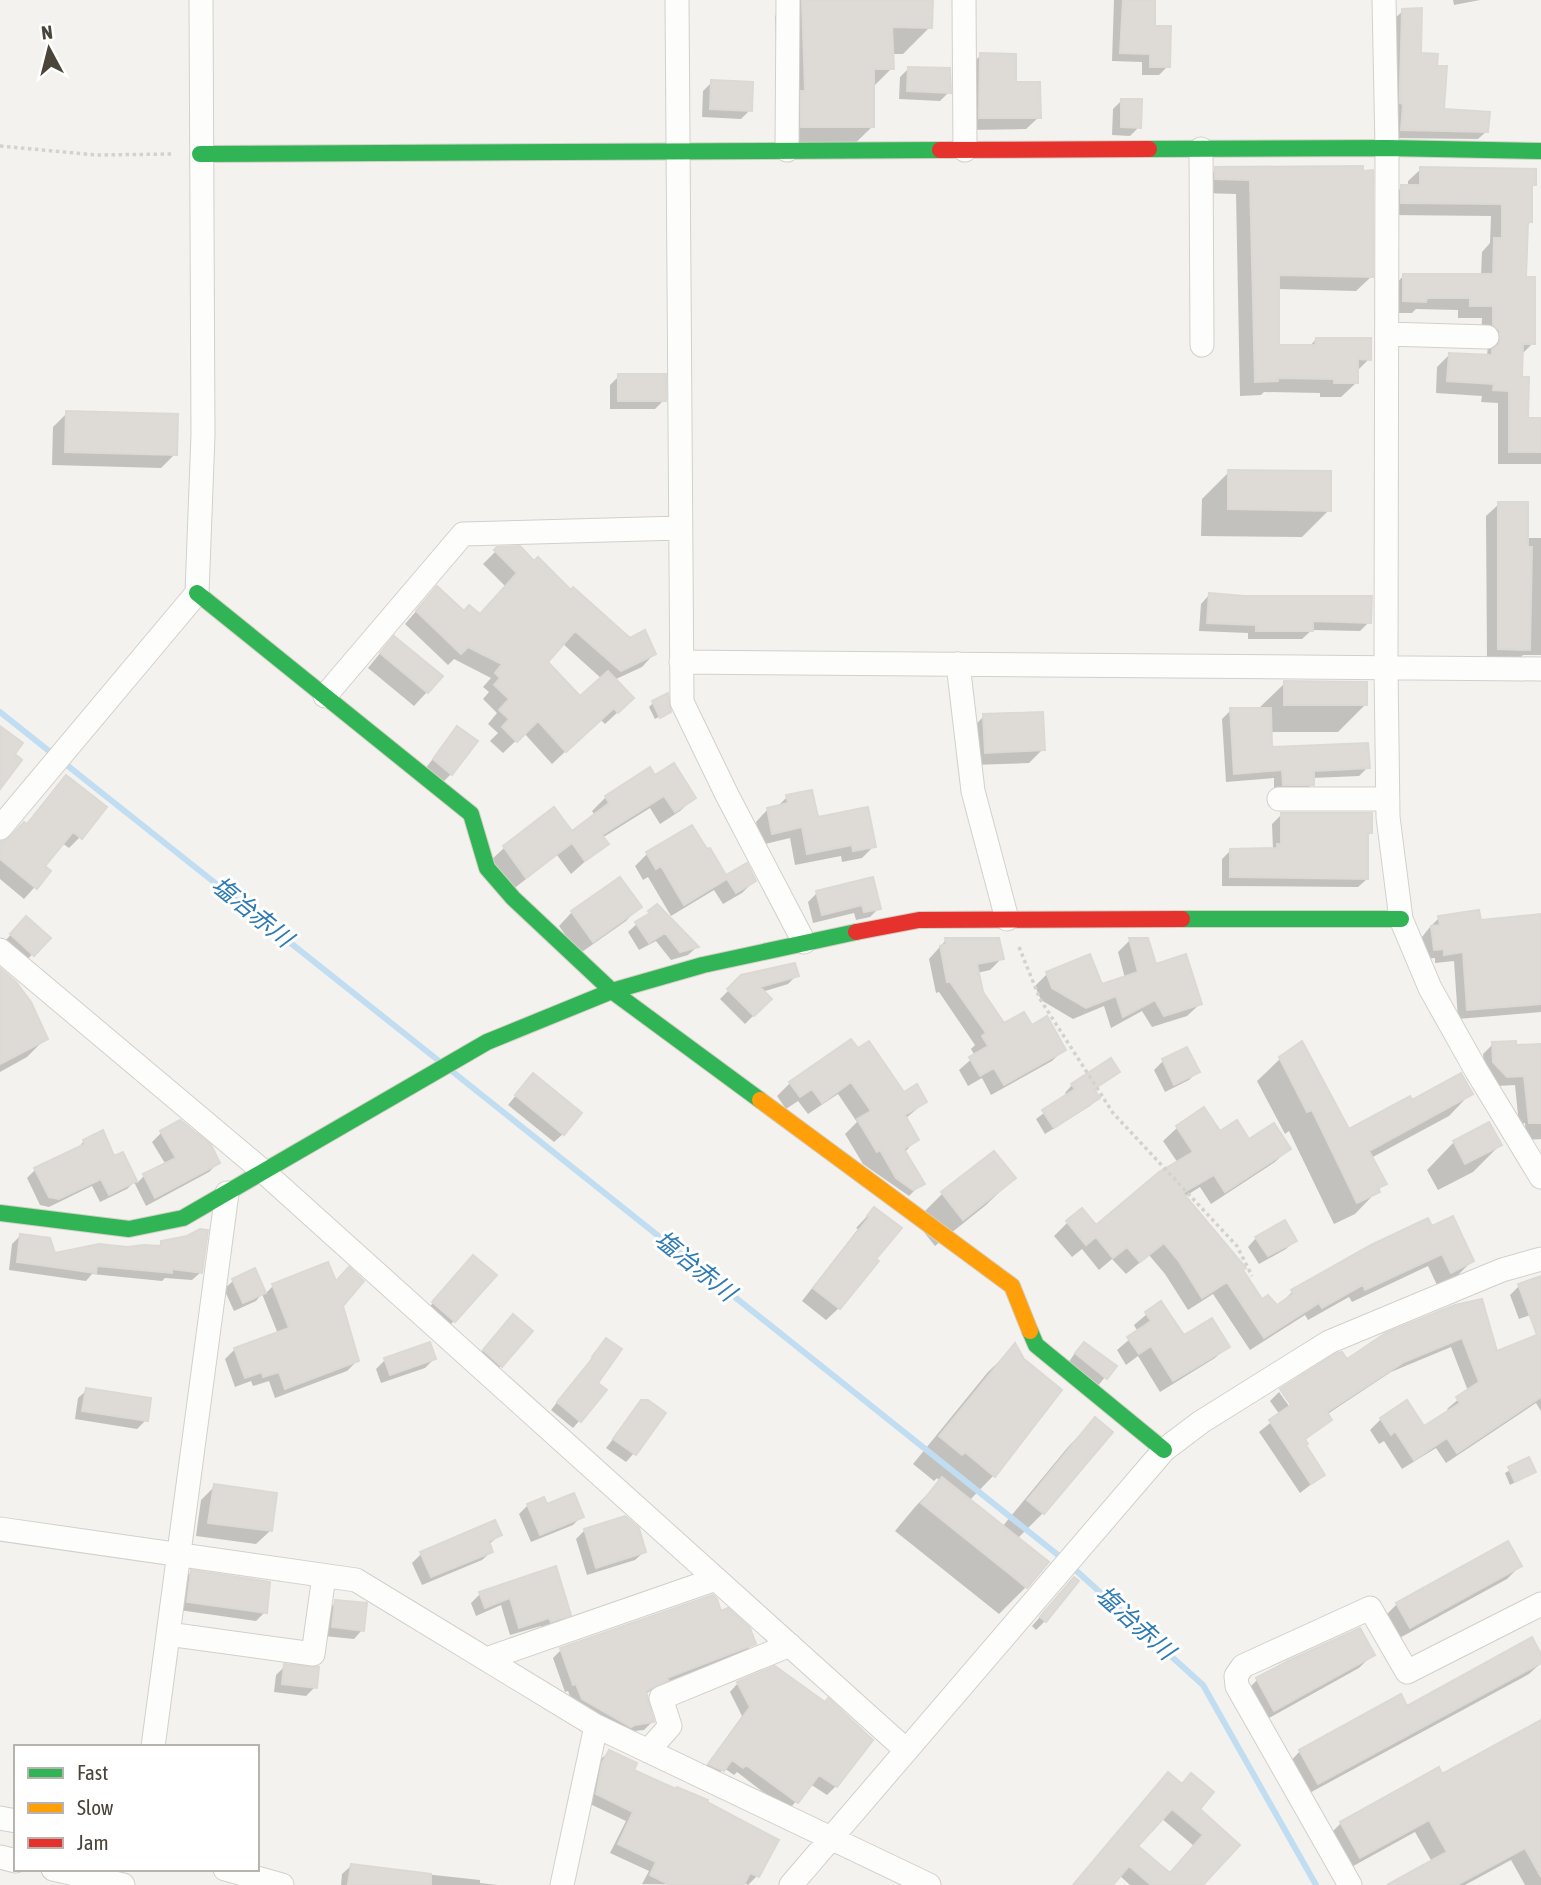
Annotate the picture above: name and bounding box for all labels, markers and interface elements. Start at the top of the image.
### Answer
north arrow [14,14,84,84]
text: N [40,21,54,44]
water label: 塩冶赤川 [207,871,300,954]
water label: 塩冶赤川 [650,1225,743,1308]
water label: 塩冶赤川 [1091,1580,1182,1667]
legend [14,1745,259,1871]
text: Fast [77,1760,108,1784]
text: Slow [77,1795,114,1819]
text: Jam [77,1830,109,1854]

